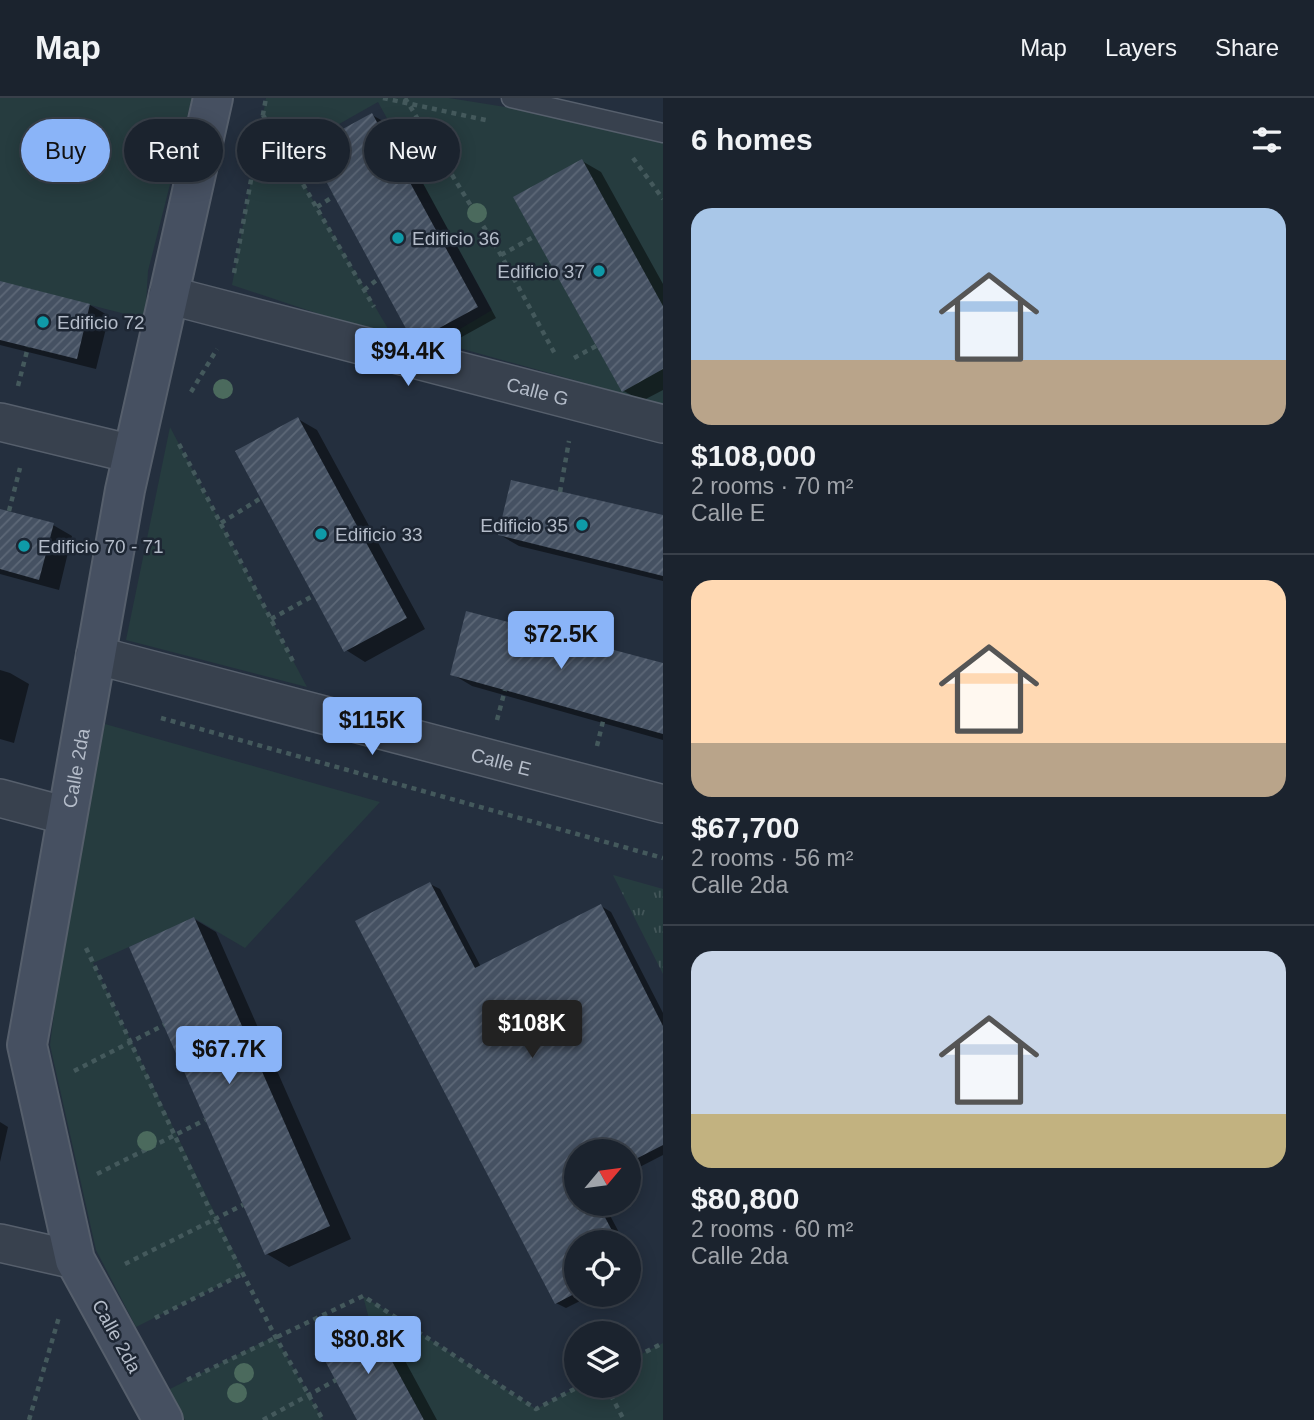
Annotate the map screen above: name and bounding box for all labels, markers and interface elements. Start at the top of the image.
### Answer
text: Map [35,29,101,66]
text: Map [1020,34,1067,61]
text: Layers [1105,34,1177,61]
text: Share [1215,34,1279,61]
chip: Buy [21,119,110,182]
chip: Rent [124,119,223,182]
chip: Filters [237,119,350,182]
chip: New [364,119,460,182]
icon: filters [1248,121,1286,159]
text: 6 homes [691,123,813,156]
place label: Edificio 36 [412,228,500,249]
marker: Edificio 36 [390,230,406,246]
icon: home [926,254,1052,380]
place label: Edificio 37 [497,261,585,282]
marker: Edificio 37 [591,263,607,279]
place label: Edificio 72 [57,312,145,333]
marker: Edificio 72 [35,314,51,330]
pin: $94.4K [351,328,465,388]
text: $94.4K [371,338,445,364]
street label: Calle G [504,374,571,410]
text: $108,000 [691,439,816,472]
text: 2 rooms · 70 m² [691,473,853,499]
text: Calle E [691,500,765,526]
place label: Edificio 35 [480,515,568,536]
marker: Edificio 35 [574,517,590,533]
place label: Edificio 33 [335,524,423,545]
marker: Edificio 33 [313,526,329,542]
place label: Edificio 70 - 71 [38,536,164,557]
marker: Edificio 70 - 71 [16,538,32,554]
pin: $72.5K [504,612,618,671]
text: $72.5K [524,621,598,647]
icon: home [926,626,1052,752]
pin: $115K [323,698,421,757]
text: $115K [339,707,405,733]
street label: Calle 2da [59,726,94,810]
street label: Calle E [469,744,533,780]
text: $67,700 [691,811,799,844]
text: 2 rooms · 56 m² [691,845,853,871]
text: Calle 2da [691,872,788,898]
icon: home [926,997,1052,1123]
pin: $108K [483,1000,581,1060]
text: $108K [498,1010,566,1036]
pin: $67.7K [172,1026,286,1086]
text: $67.7K [192,1036,266,1062]
north arrow [564,1139,640,1216]
map controls [564,1139,641,1398]
text: $80,800 [691,1182,799,1215]
text: 2 rooms · 60 m² [691,1216,853,1242]
button: locate [564,1230,641,1307]
text: Calle 2da [691,1243,788,1269]
street label: Calle 2da [88,1296,145,1377]
pin: $80.8K [311,1316,425,1376]
button: layers [564,1321,641,1398]
text: $80.8K [331,1326,405,1352]

